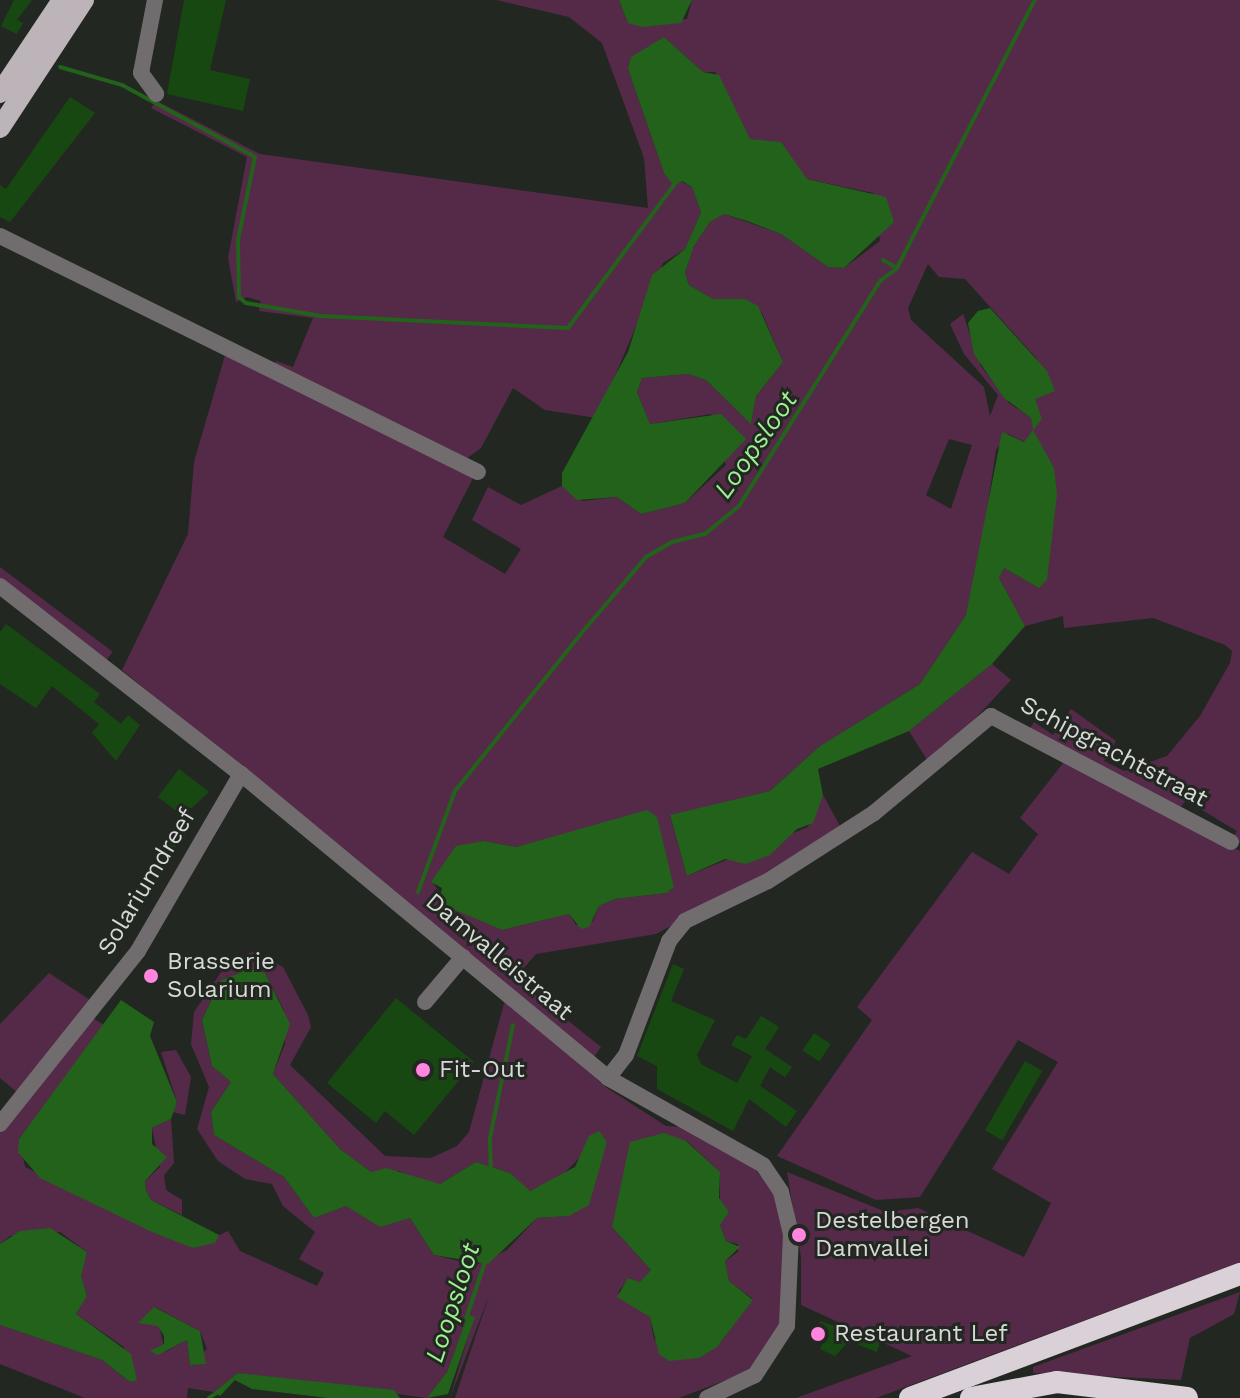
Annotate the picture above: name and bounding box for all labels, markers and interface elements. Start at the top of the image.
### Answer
water label: Loopsloot [708,385,804,505]
street label: Schipgrachtstraat [1015,690,1213,814]
street label: Solariumdreef [92,803,202,961]
street label: Damvalleistraat [420,887,578,1027]
place label: Brasserie Solarium [167,948,275,1004]
marker: Brasserie Solarium [142,967,160,985]
place label: Fit-Out [439,1056,525,1084]
marker: Fit-Out [414,1061,432,1079]
place label: Destelbergen Damvallei [815,1207,970,1263]
marker: Destelbergen Damvallei [790,1226,808,1244]
water label: Loopsloot [419,1239,487,1367]
place label: Restaurant Lef [834,1320,1008,1348]
marker: Restaurant Lef [809,1325,827,1343]

